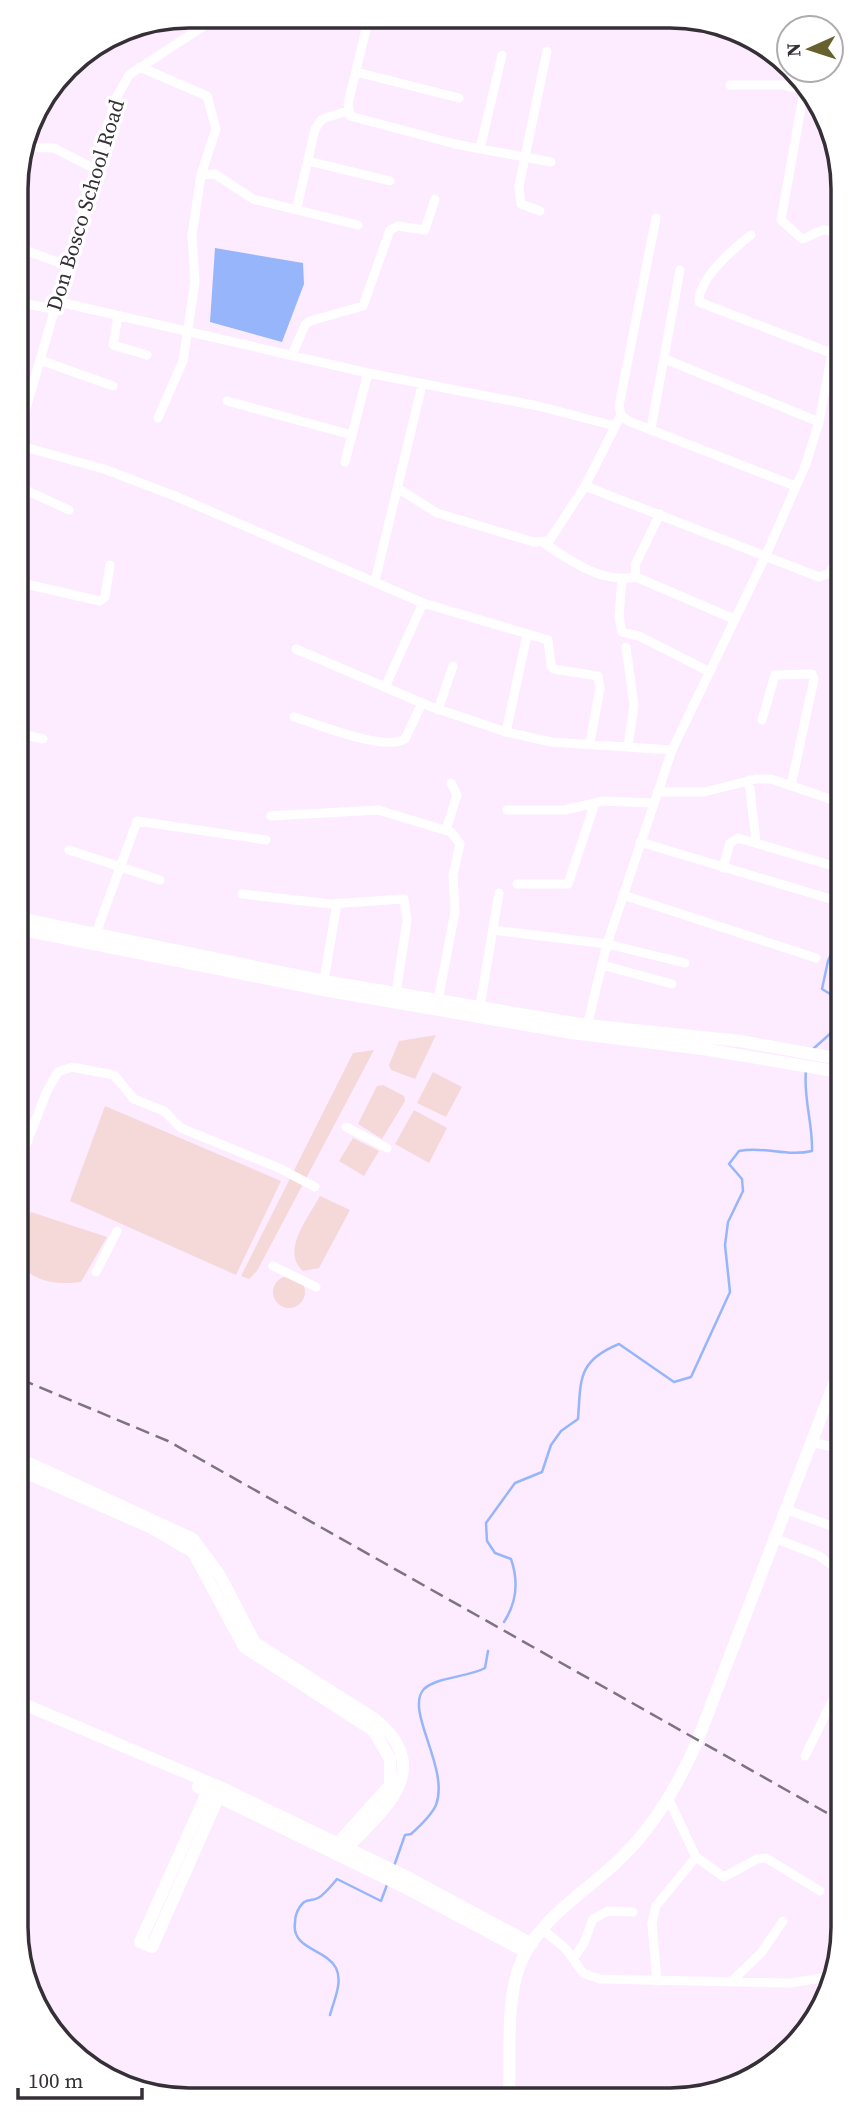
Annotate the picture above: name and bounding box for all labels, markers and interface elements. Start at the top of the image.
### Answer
north arrow [775,14,845,84]
text: N [780,42,806,57]
street label: Don Bosco School Road [39,96,131,314]
scale bar [18,2056,142,2100]
text: 100 m [28,2066,83,2095]

